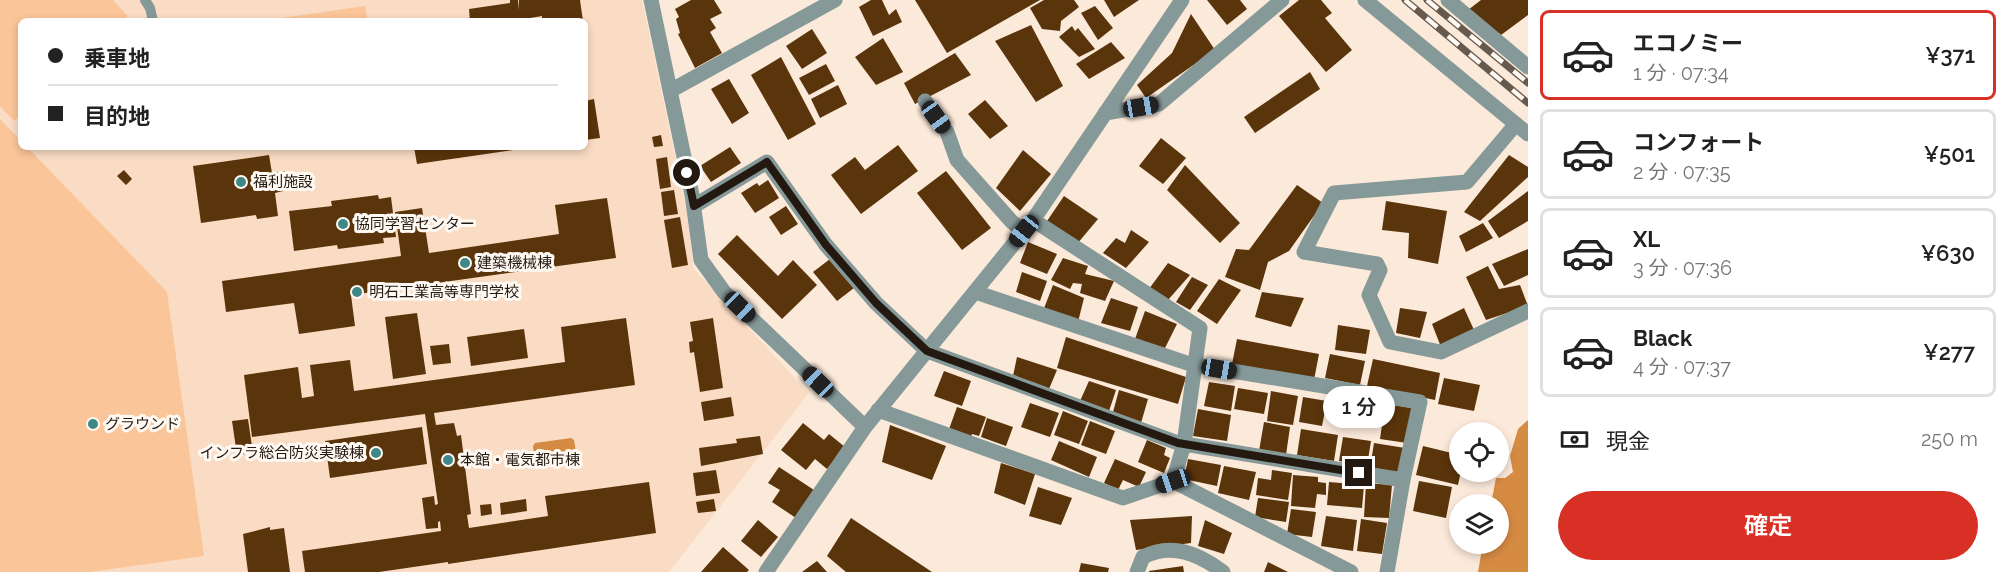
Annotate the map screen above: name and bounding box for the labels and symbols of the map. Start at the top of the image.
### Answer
car [1122,95,1160,119]
car [918,97,954,137]
route start [673,159,700,186]
place label: 福利施設 [253,173,313,191]
marker: 福利施設 [234,175,248,189]
car [1006,211,1042,251]
place label: 協同学習センター [355,215,475,233]
marker: 協同学習センター [336,217,350,231]
place label: 建築機械棟 [477,254,552,272]
marker: 建築機械棟 [458,256,472,270]
place label: 明石工業高等専門学校 [369,283,519,301]
marker: 明石工業高等専門学校 [350,285,364,299]
car [721,288,759,326]
car [1200,357,1238,381]
car [799,363,837,401]
callout: 1 分 [1323,386,1395,428]
place label: グラウンド [105,415,180,433]
marker: グラウンド [86,417,100,431]
place label: インフラ総合防災実験棟 [199,444,364,462]
marker: インフラ総合防災実験棟 [369,446,383,460]
place label: 本館・電気都市棟 [460,451,580,469]
marker: 本館・電気都市棟 [441,453,455,467]
route end [1345,459,1372,486]
car [1153,467,1193,495]

